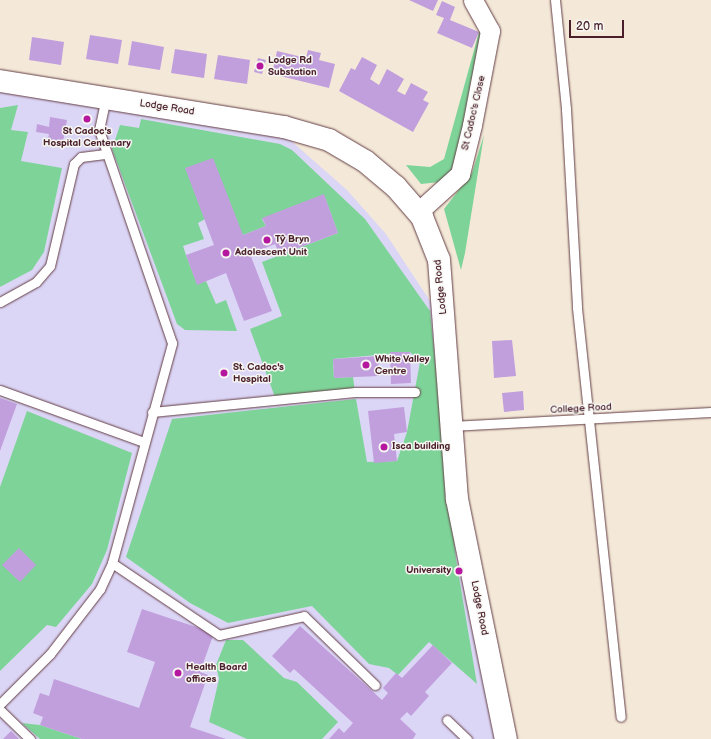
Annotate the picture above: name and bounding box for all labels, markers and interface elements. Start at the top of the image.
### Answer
scale bar [571,12,626,38]
text: 20 m [576,19,603,34]
place label: Lodge Rd Substation [268,54,316,78]
marker: Lodge Rd Substation [255,61,265,71]
street label: St Cadoc's Close [460,74,488,152]
street label: Lodge Road [139,98,195,118]
marker: St Cadoc's Hospital Centenary [82,114,92,124]
place label: St Cadoc's Hospital Centenary [43,125,131,148]
place label: Tŷ Bryn [275,234,310,246]
marker: Tŷ Bryn [262,235,272,245]
marker: Adolescent Unit [220,247,232,259]
place label: Adolescent Unit [235,247,307,259]
street label: Lodge Road [432,259,450,315]
place label: White Valley Centre [375,353,430,376]
marker: White Valley Centre [360,359,372,371]
place label: St. Cadoc's Hospital [233,361,284,384]
marker: St. Cadoc's Hospital [218,367,230,379]
street label: College Road [550,401,612,417]
place label: Isca building [392,441,450,453]
marker: Isca building [379,442,389,452]
place label: University [406,565,451,577]
marker: University [454,566,464,576]
street label: Lodge Road [468,580,490,636]
place label: Health Board offices [186,661,247,684]
marker: Health Board offices [173,668,183,678]

